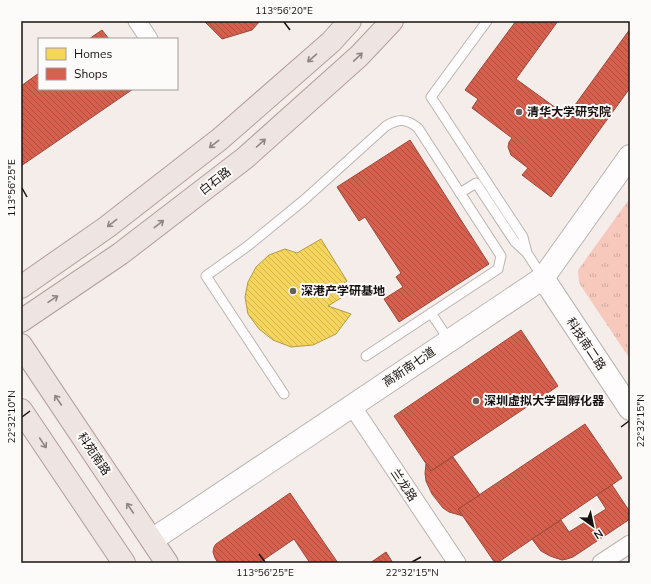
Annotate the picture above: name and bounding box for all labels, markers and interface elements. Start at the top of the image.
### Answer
text: 113°56'20"E [255,4,313,18]
legend [38,38,178,90]
text: Homes [74,46,112,62]
one-way arrow [353,52,363,61]
one-way arrow [307,54,317,63]
text: Shops [74,66,108,82]
place label: 清华大学研究院 [527,104,611,120]
marker: 清华大学研究院 [514,107,524,117]
one-way arrow [209,139,220,148]
one-way arrow [256,139,266,148]
text: 113°56'25"E [5,159,19,217]
street label: 白石路 [196,164,234,198]
one-way arrow [106,219,117,228]
one-way arrow [154,220,165,228]
place label: 深港产学研基地 [301,283,385,299]
marker: 深港产学研基地 [288,286,298,296]
one-way arrow [48,295,59,303]
street label: 科技南二路 [563,315,609,373]
street label: 高新南七道 [380,344,438,390]
text: 22°32'10"N [5,390,19,444]
place label: 深圳虚拟大学园孵化器 [484,393,605,409]
text: 22°32'15"N [634,394,648,448]
one-way arrow [54,395,62,406]
marker: 深圳虚拟大学园孵化器 [471,396,481,406]
street label: 科苑南路 [74,430,114,478]
one-way arrow [39,437,47,448]
street label: 兰龙路 [387,466,421,504]
one-way arrow [126,503,134,514]
north arrow [573,506,613,546]
text: N [591,525,606,542]
text: 113°56'25"E [236,566,294,580]
text: 22°32'15"N [385,566,439,580]

